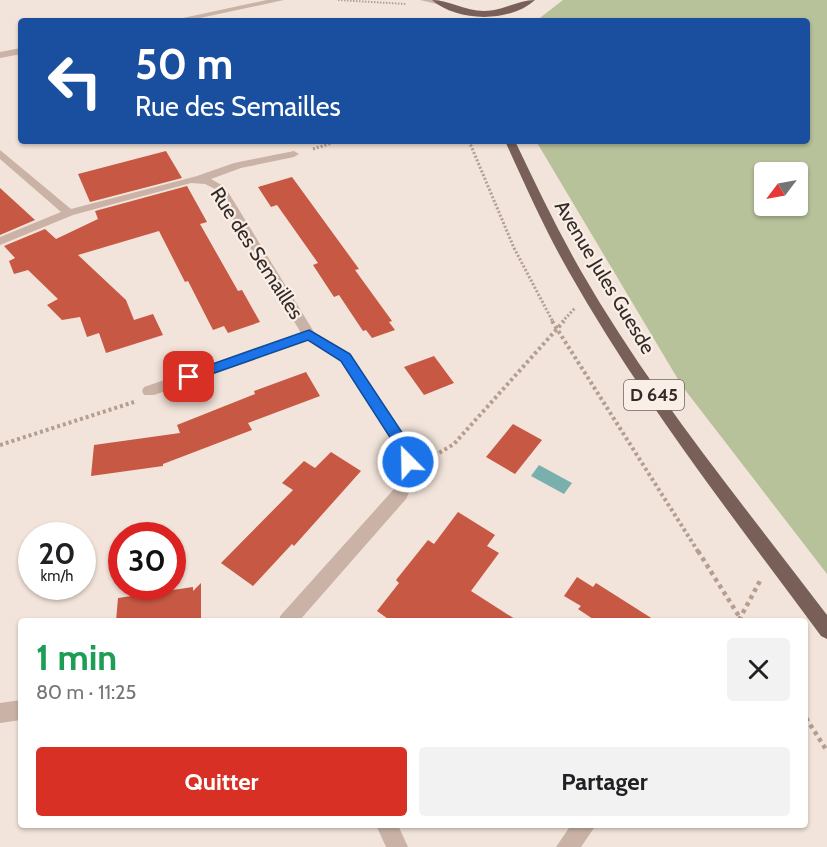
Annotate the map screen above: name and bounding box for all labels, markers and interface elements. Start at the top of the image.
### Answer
text: 50 m [135,38,233,90]
icon: left [36,42,114,120]
text: Rue des Semailles [135,90,341,123]
north arrow [754,162,808,216]
map controls [754,162,808,216]
street label: Rue des Semailles [205,183,309,323]
street label: Avenue Jules Guesde [550,196,660,358]
pin [163,351,214,402]
icon: arrive [172,360,205,393]
road number: D 645 [624,380,684,410]
position arrow [376,430,440,494]
speed limit sign: 30 [108,522,186,600]
text: 20 [38,535,76,572]
text: km/h [41,567,73,585]
text: 1 min [36,635,117,679]
button: close [727,638,790,701]
text: 80 m · 11:25 [36,680,136,704]
button: Quitter [36,747,407,816]
button: Partager [419,747,790,816]

